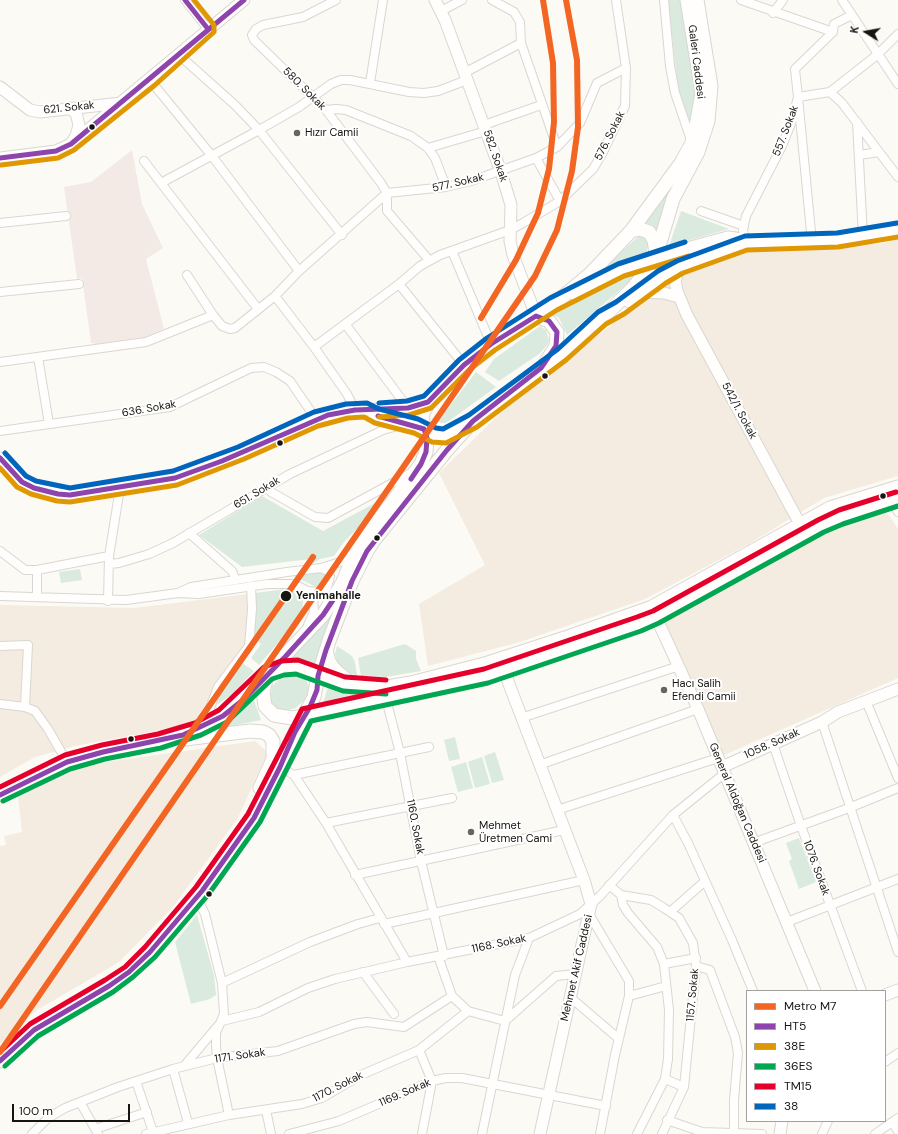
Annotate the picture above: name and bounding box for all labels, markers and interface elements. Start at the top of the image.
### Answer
north arrow [846,12,886,52]
street label: Galeri Caddesi [685,24,707,100]
text: K [847,25,862,35]
street label: 580. Sokak [280,65,328,113]
street label: 621. Sokak [43,99,95,117]
street label: 557. Sokak [770,104,802,158]
street label: 576. Sokak [592,109,628,163]
unlabelled marker [87,122,97,132]
place label: Hızır Camii [305,126,358,140]
marker: Hızır Camii [292,128,302,138]
street label: 582. Sokak [480,128,510,184]
street label: 577. Sokak [431,171,485,195]
unlabelled marker [540,371,550,381]
street label: 542/1. Sokak [719,380,759,442]
street label: 636. Sokak [121,398,177,420]
unlabelled marker [275,438,285,448]
street label: 651. Sokak [231,474,283,512]
unlabelled marker [878,491,888,501]
unlabelled marker [372,533,382,543]
marker: Yenimahalle [279,589,293,603]
place label: Yenimahalle [296,589,361,603]
place label: Hacı Salih Efendi Camii [672,677,736,703]
marker: Hacı Salih Efendi Camii [659,685,669,695]
street label: 1058. Sokak [742,726,802,762]
unlabelled marker [126,734,136,744]
street label: General Aldoğan Caddesi [706,741,768,865]
street label: 1160. Sokak [403,798,427,856]
place label: Mehmet Üretmen Cami [479,819,552,845]
marker: Mehmet Üretmen Cami [466,827,476,837]
street label: 1076. Sokak [800,839,832,897]
unlabelled marker [204,889,214,899]
street label: Mehmet Akif Caddesi [558,913,596,1023]
street label: 1168. Sokak [470,932,528,956]
street label: 1157. Sokak [684,968,702,1022]
legend [746,990,886,1122]
text: Metro M7 [784,998,836,1014]
text: HT5 [784,1018,806,1034]
text: 38E [784,1038,805,1054]
street label: 1171. Sokak [214,1046,266,1066]
text: 36ES [784,1058,812,1074]
street label: 1170. Sokak [311,1069,365,1105]
street label: 1169. Sokak [377,1076,433,1110]
text: TM15 [784,1078,812,1094]
scale bar [14,1096,132,1122]
text: 38 [784,1098,798,1114]
text: 100 m [19,1103,53,1119]

